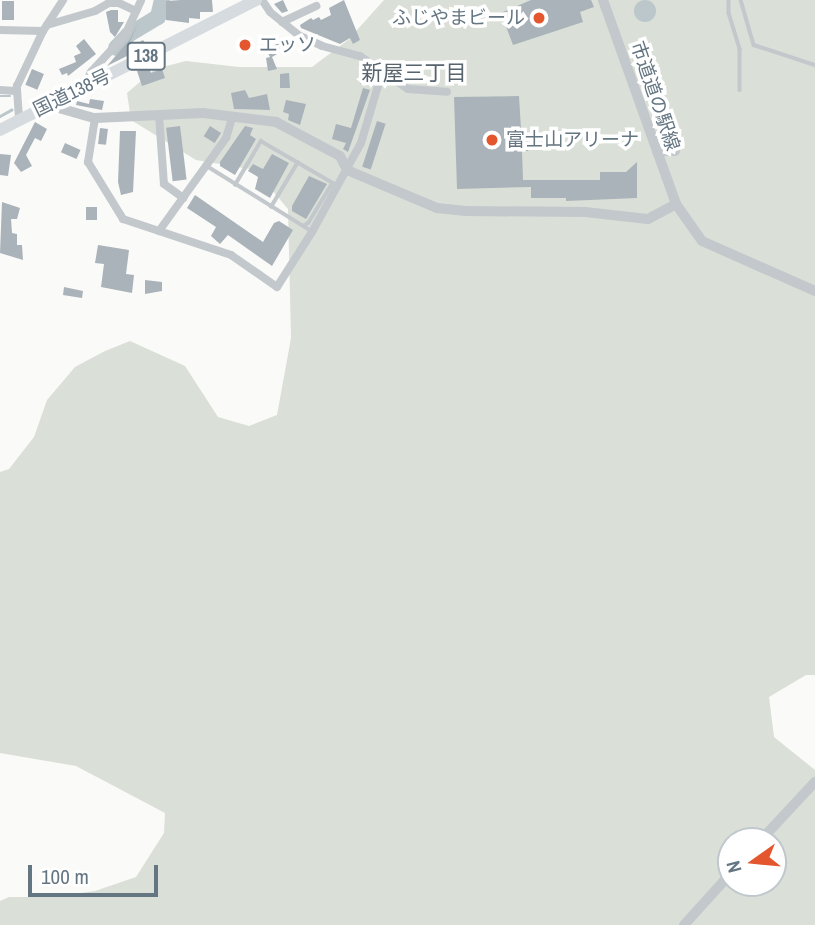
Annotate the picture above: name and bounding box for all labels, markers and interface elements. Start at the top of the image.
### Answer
place label: ふじやまビール [392,7,525,29]
marker: ふじやまビール [531,10,547,26]
place label: エッソ [259,34,316,56]
marker: エッソ [237,37,253,53]
street label: 市道道の駅線 [626,38,684,154]
road number: 138 [125,42,167,70]
district label: 新屋三丁目 [362,60,466,86]
street label: 国道138号 [30,65,114,121]
place label: 富士山アリーナ [506,129,639,151]
marker: 富士山アリーナ [484,132,500,148]
north arrow [717,827,787,897]
scale bar [32,852,161,896]
text: N [720,858,748,876]
text: 100 m [41,862,89,891]

